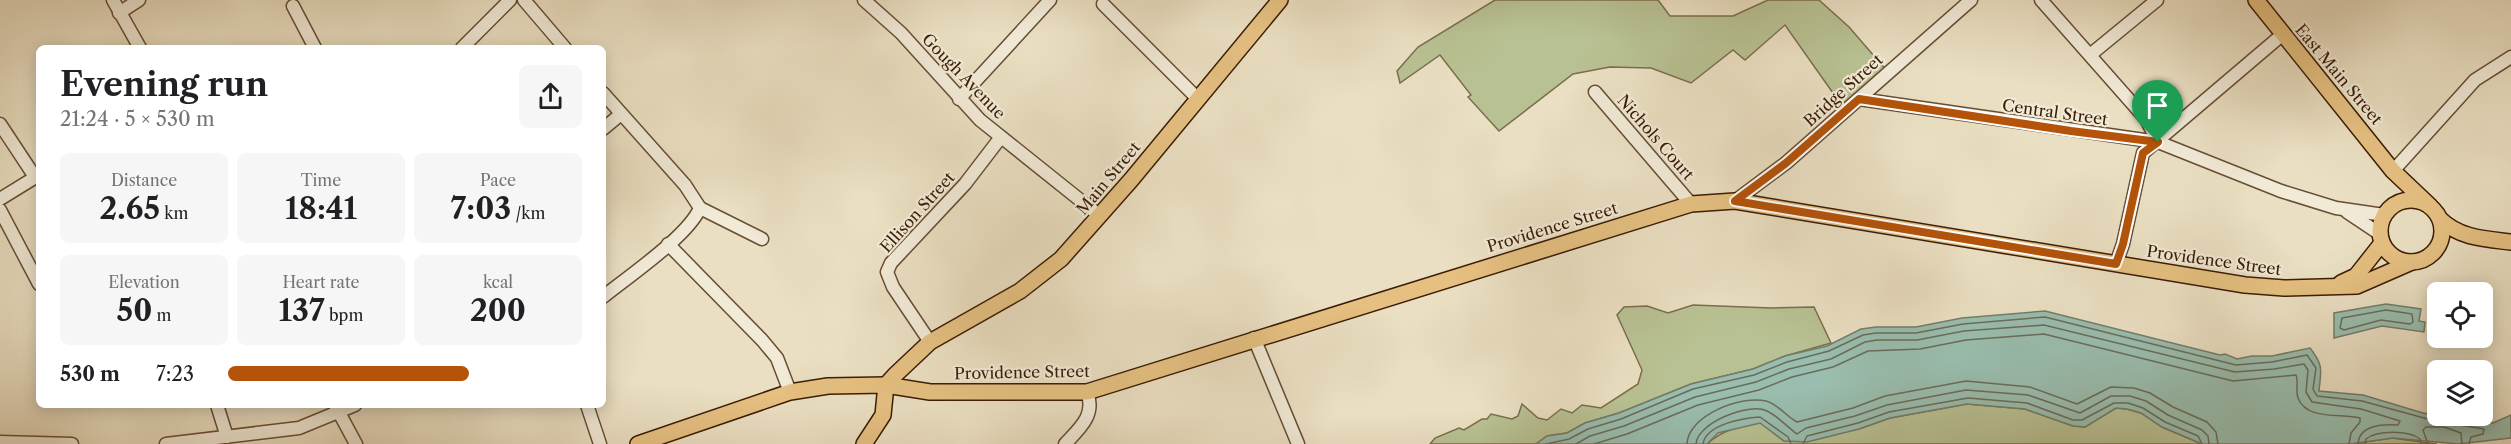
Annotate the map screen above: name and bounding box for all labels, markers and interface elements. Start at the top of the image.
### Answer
street label: East Main Street [2291,20,2387,129]
street label: Gough Avenue [918,29,1010,123]
street label: Bridge Street [1799,49,1887,131]
text: Evening run [60,64,268,105]
button: share [519,65,582,128]
pin [2132,80,2183,142]
icon: arrive [2141,89,2174,122]
street label: Nichols Court [1613,90,1699,184]
street label: Central Street [2001,95,2109,129]
text: 21:24 · 5 × 530 m [60,107,215,131]
street label: Main Street [1072,137,1144,219]
street label: Ellison Street [876,167,959,257]
text: Distance [111,170,177,190]
text: Time [301,170,341,190]
text: Pace [480,170,516,190]
text: 2.65 [100,190,160,227]
text: 18:41 [285,190,357,227]
text: 7:03 [451,190,511,227]
street label: Providence Street [1484,198,1620,256]
text: km [160,203,188,223]
text: /km [511,203,545,223]
street label: Providence Street [2145,241,2283,279]
text: Elevation [108,272,180,292]
text: Heart rate [282,272,360,292]
text: kcal [483,272,513,292]
map controls [2427,282,2493,426]
button: locate [2427,282,2493,348]
text: 50 [117,292,152,329]
text: 137 [279,292,325,329]
text: 200 [470,292,526,329]
text: m [152,305,171,325]
text: bpm [325,305,363,325]
button: layers [2427,360,2493,426]
street label: Providence Street [954,361,1090,383]
text: 530 m [60,362,120,386]
text: 7:23 [156,362,194,386]

